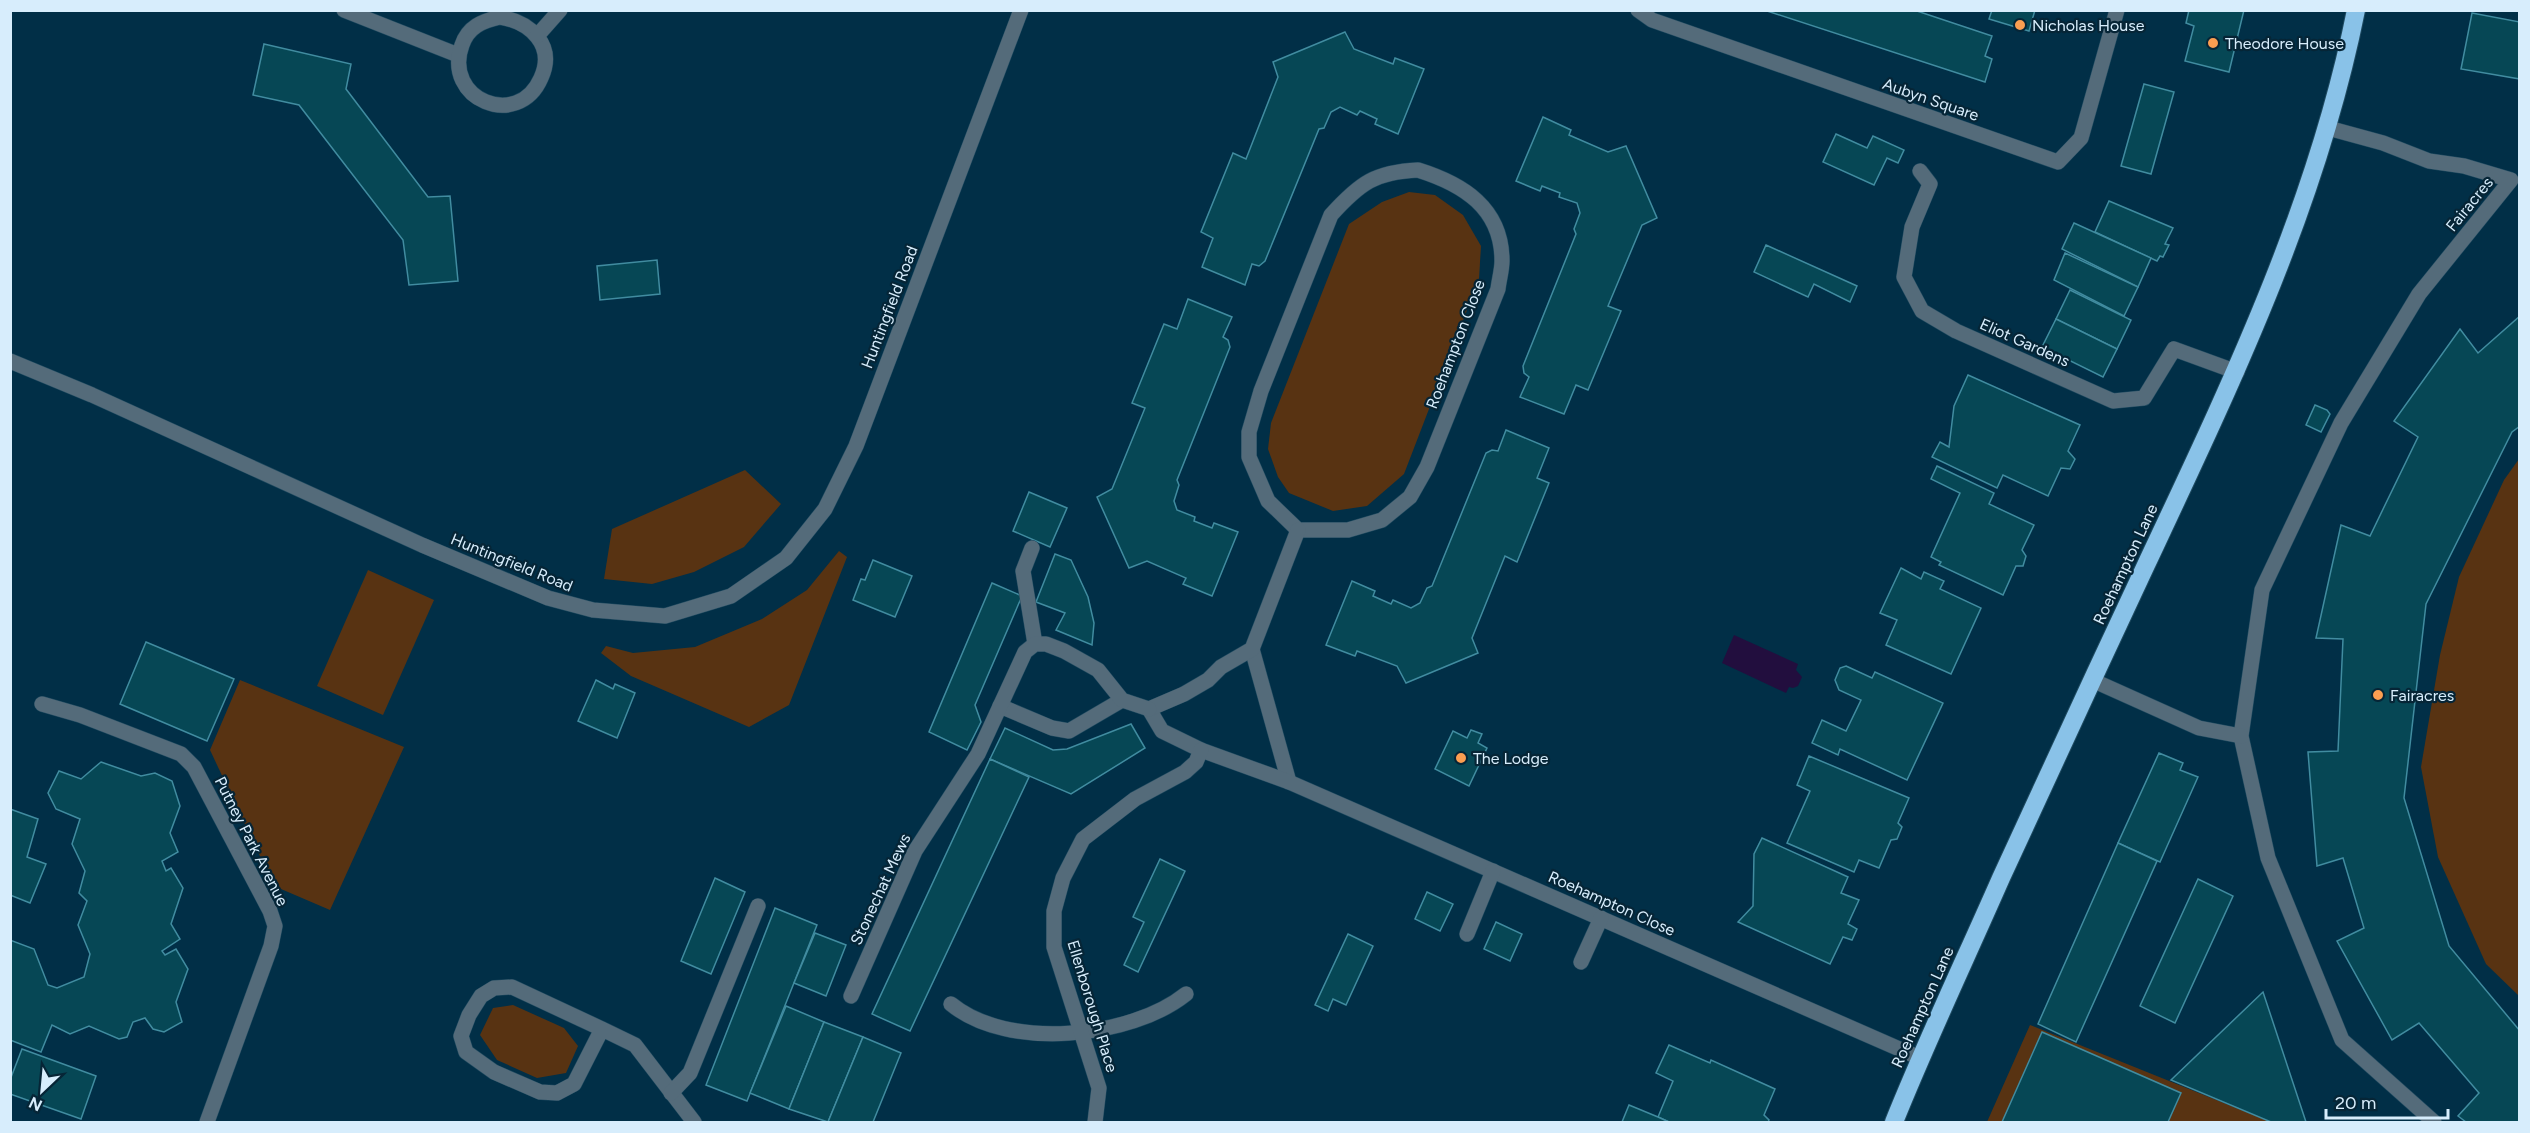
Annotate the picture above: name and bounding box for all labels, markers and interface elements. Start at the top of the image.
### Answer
place label: Nicholas House [2032,16,2145,35]
marker: Nicholas House [2013,18,2027,32]
place label: Theodore House [2225,34,2344,53]
marker: Theodore House [2206,36,2220,50]
street label: Aubyn Square [1880,74,1982,125]
street label: Fairacres [2442,173,2497,235]
street label: Huntingfield Road [857,243,922,371]
street label: Roehampton Close [1422,277,1489,411]
street label: Eliot Gardens [1977,314,2073,371]
street label: Roehampton Lane [2089,501,2162,627]
street label: Huntingfield Road [448,529,576,596]
place label: Fairacres [2390,686,2454,705]
marker: Fairacres [2371,688,2385,702]
place label: The Lodge [1473,749,1549,768]
marker: The Lodge [1454,751,1468,765]
street label: Putney Park Avenue [211,773,292,909]
street label: Stonechat Mews [846,831,915,948]
street label: Roehampton Close [1545,867,1678,940]
street label: Ellenborough Place [1063,938,1122,1075]
street label: Roehampton Lane [1887,943,1958,1071]
north arrow [12,1061,72,1121]
scale bar [2326,1082,2448,1120]
text: 20 m [2335,1092,2376,1114]
text: N [26,1093,45,1115]

